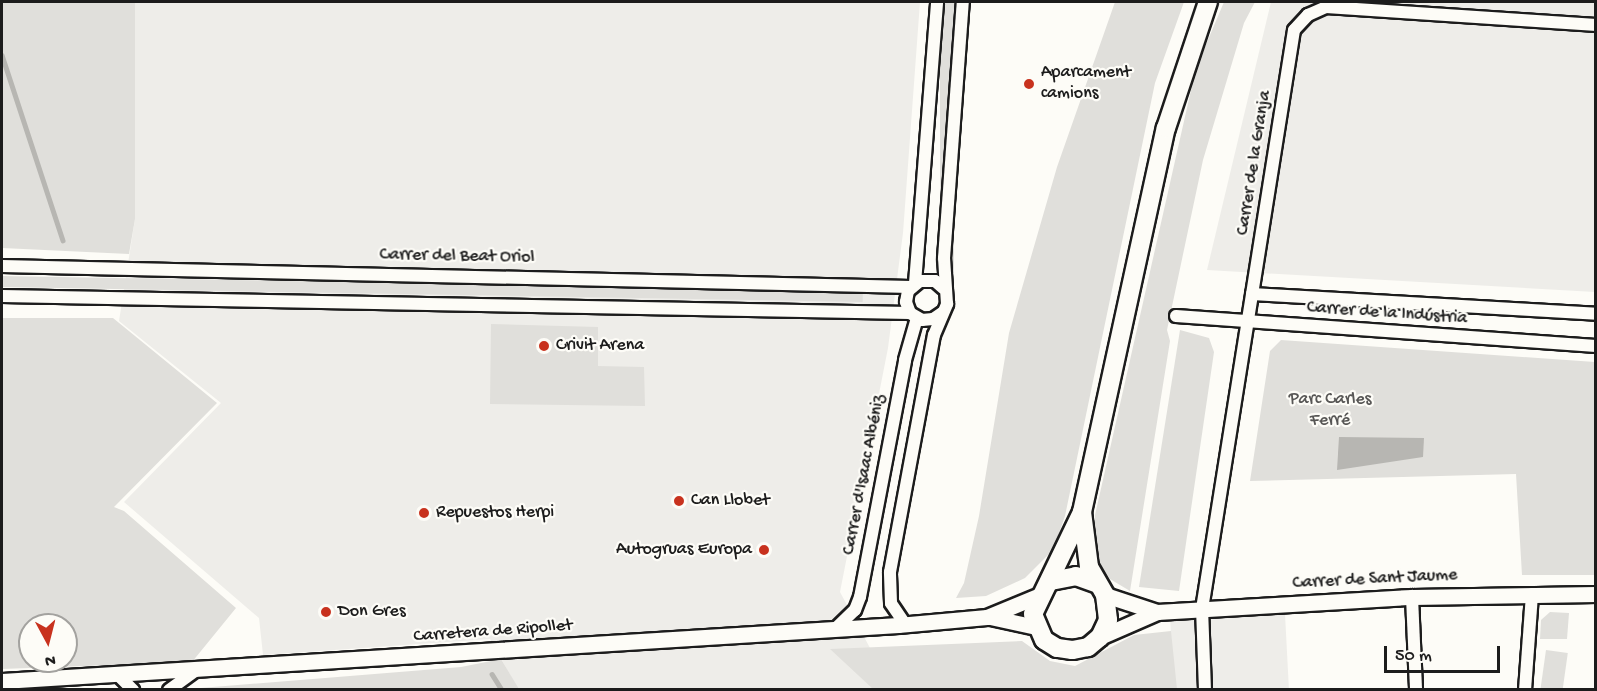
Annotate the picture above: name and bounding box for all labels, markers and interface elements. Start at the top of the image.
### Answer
place label: Aparcament camions [1041,63,1131,106]
marker: Aparcament camions [1022,77,1036,91]
street label: Carrer de la Granja [1233,89,1277,237]
street label: Carrer del Beat Oriol [379,245,535,269]
street label: Carrer de la Indústria [1306,298,1468,330]
place label: Crivit Arena [556,335,644,357]
marker: Crivit Arena [537,339,551,353]
park label: Parc Carles Ferré [1289,390,1371,432]
street label: Carrer d'Isaac Albéniz [839,393,891,557]
place label: Can Llobet [691,490,770,512]
marker: Can Llobet [672,494,686,508]
place label: Repuestos Herpi [436,502,554,524]
marker: Repuestos Herpi [417,506,431,520]
place label: Autogruas Europa [616,539,752,561]
marker: Autogruas Europa [757,543,771,557]
street label: Carrer de Sant Jaume [1292,565,1458,595]
place label: Don Gres [338,601,406,623]
marker: Don Gres [319,605,333,619]
north arrow [18,613,78,673]
street label: Carretera de Ripollet [413,616,573,648]
scale bar [1387,634,1502,672]
text: 50 m [1395,646,1432,667]
text: N [44,649,56,669]

